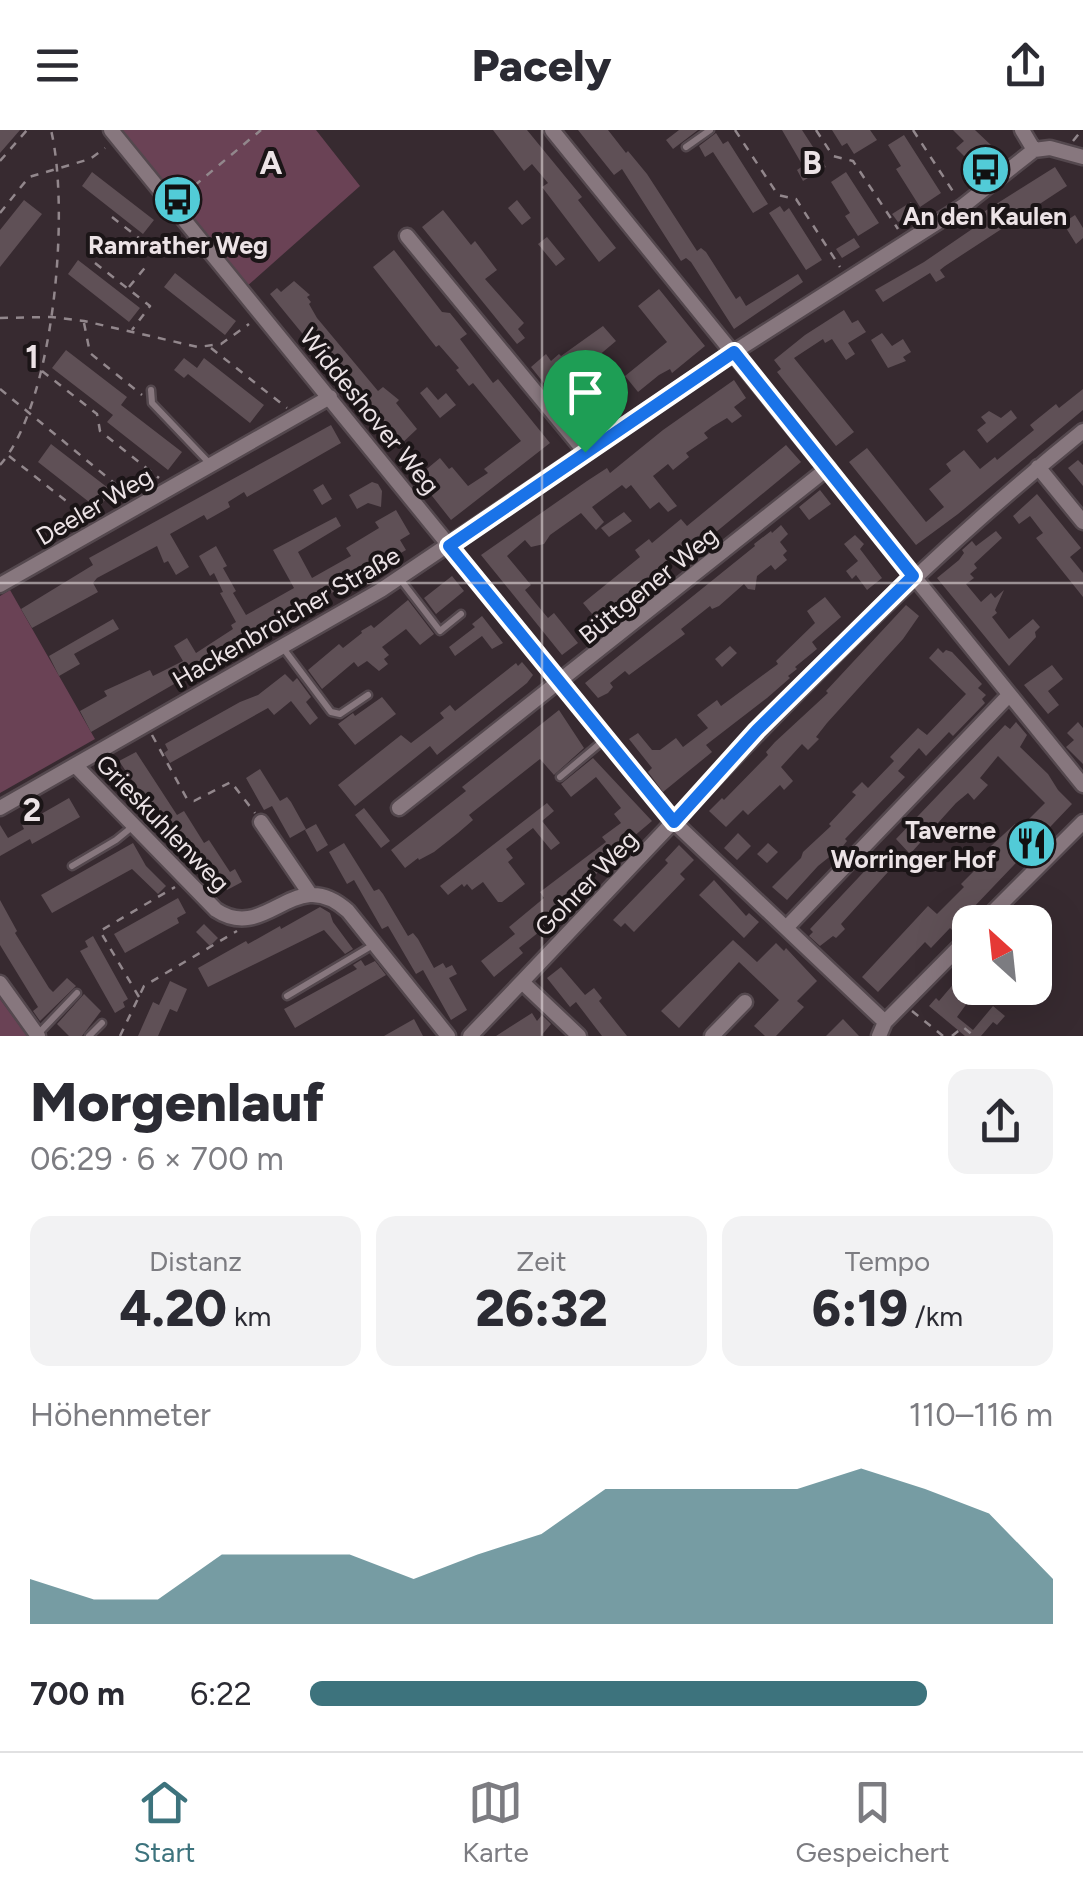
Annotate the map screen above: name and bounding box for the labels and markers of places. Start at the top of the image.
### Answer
bus stop icon: An den Kaulen [959,144,1011,196]
bus stop icon: Ramrather Weg [152,173,204,225]
place label: An den Kaulen [903,201,1067,231]
place label: Ramrather Weg [88,230,268,260]
pin [543,350,628,453]
place label: Taverne Worringer Hof [831,815,996,874]
restaurant icon: Taverne Worringer Hof [1005,818,1057,870]

